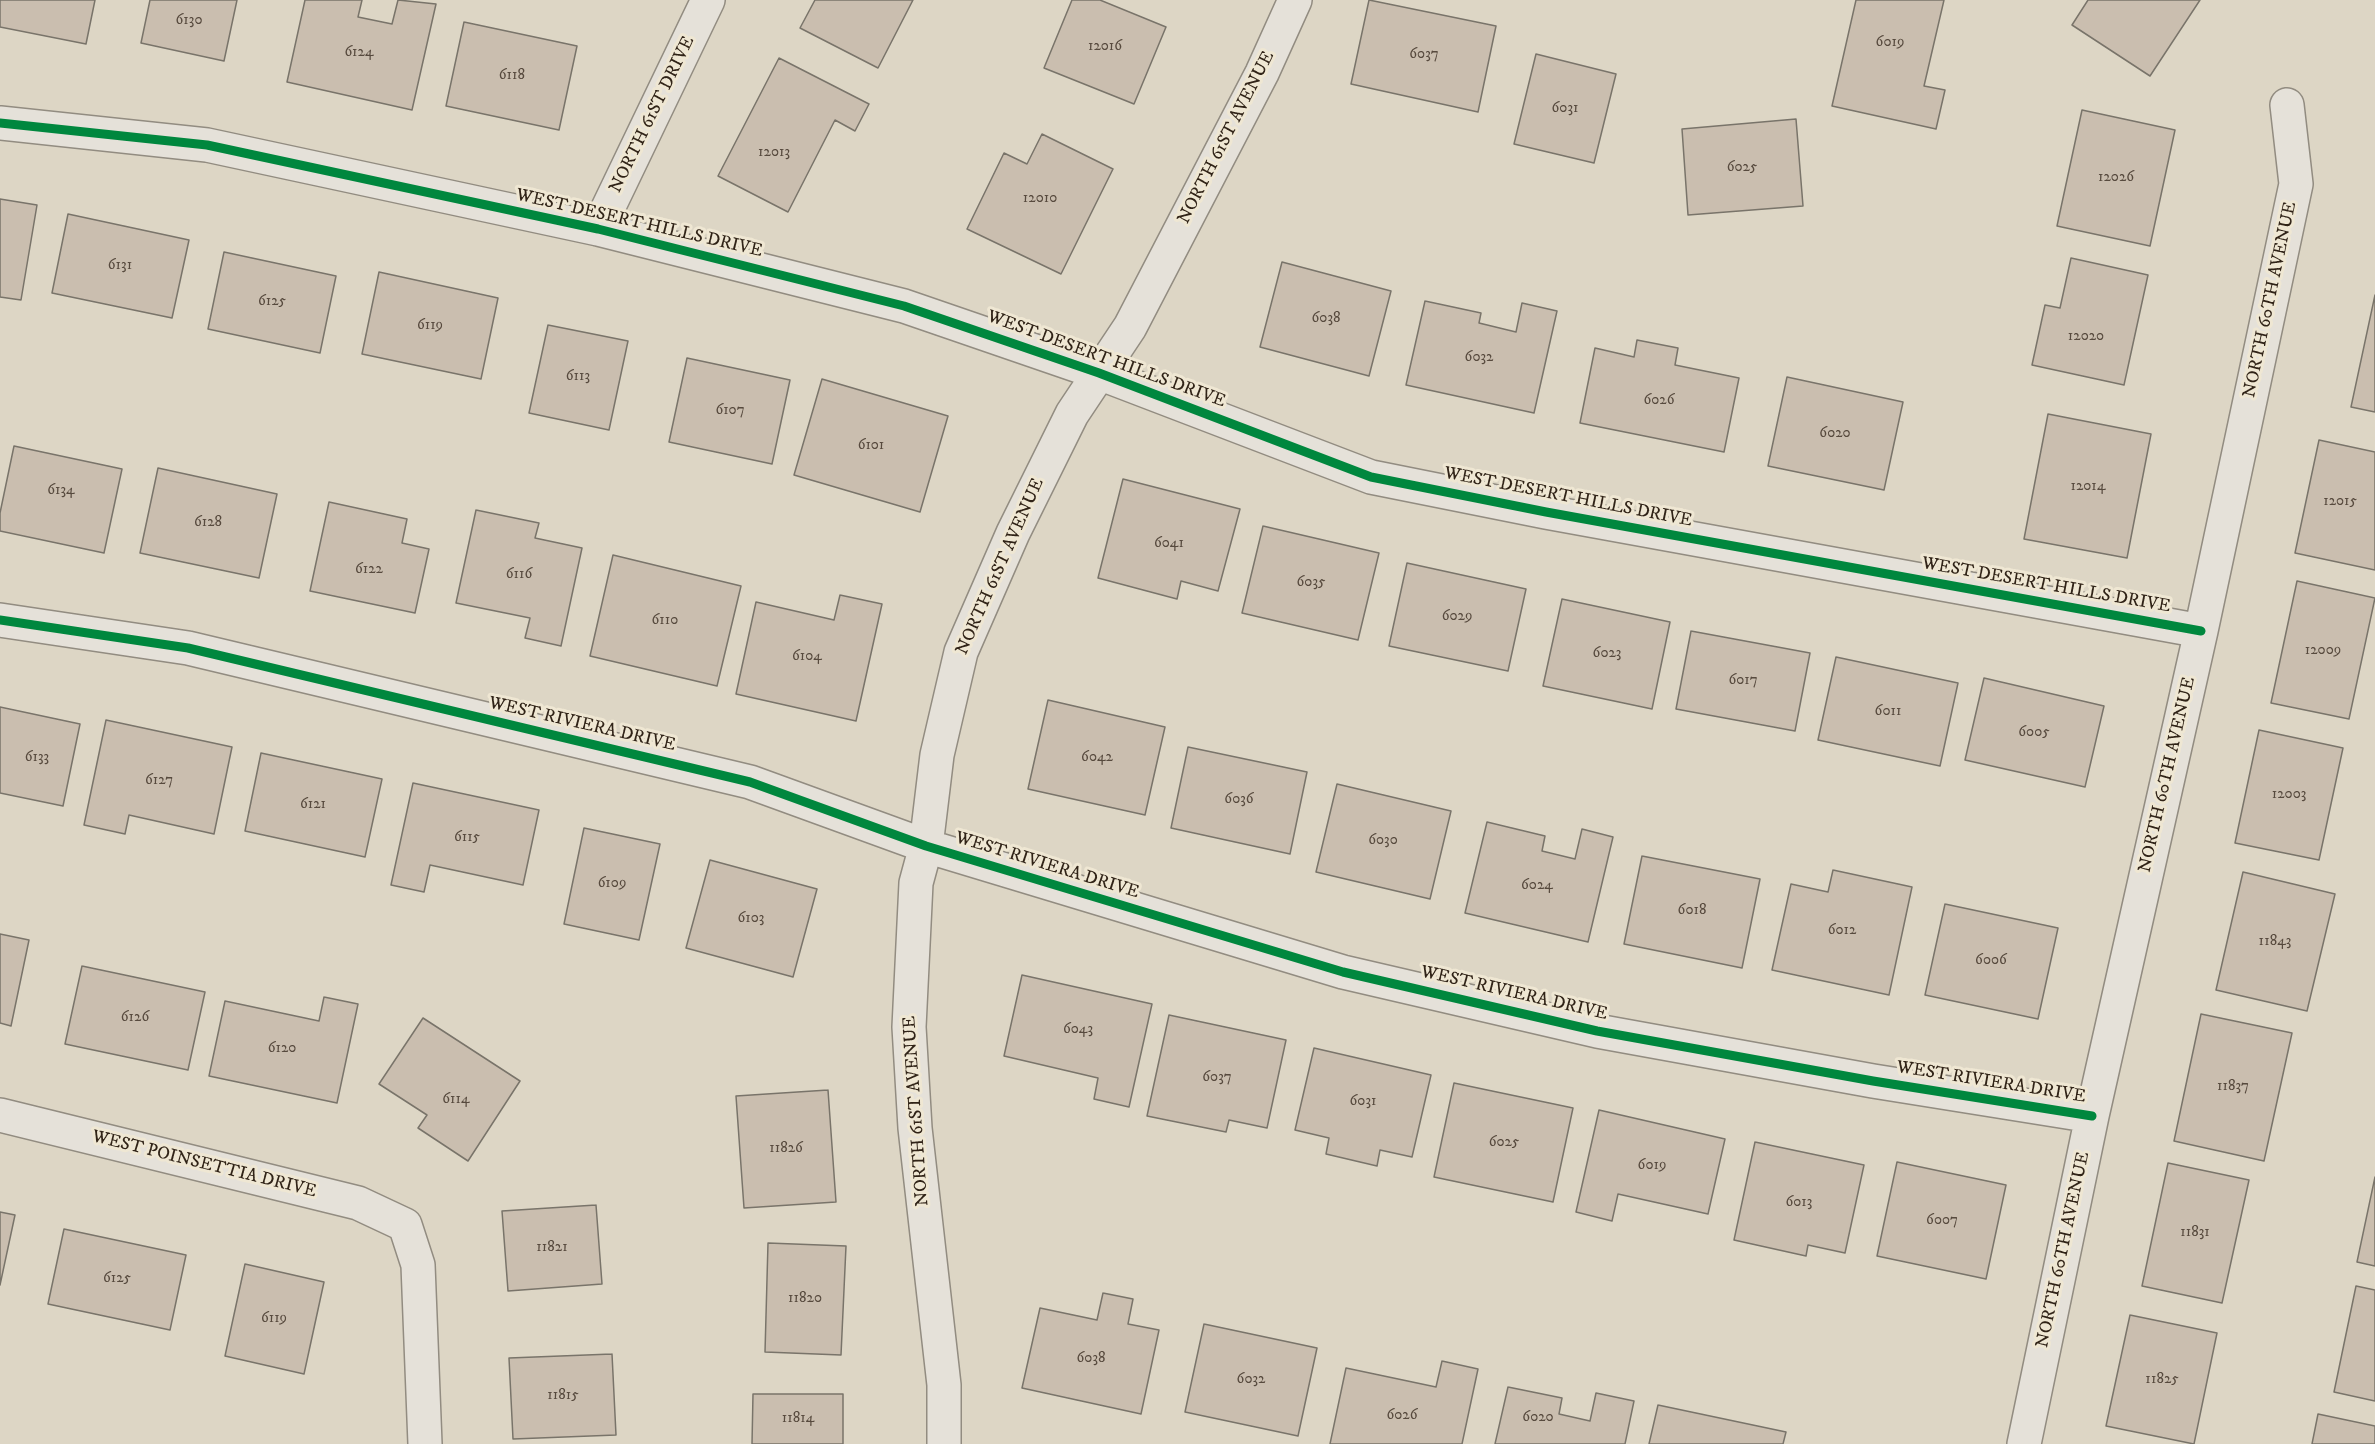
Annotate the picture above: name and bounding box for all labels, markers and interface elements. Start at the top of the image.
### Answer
house number: 6130 [176,12,202,30]
street label: NORTH 61ST DRIVE [606,33,700,197]
house number: 6019 [1876,34,1904,52]
house number: 12016 [1088,38,1122,56]
house number: 6124 [344,44,374,62]
house number: 6037 [1409,46,1439,64]
street label: NORTH 61ST AVENUE [1174,48,1280,228]
house number: 6118 [499,67,525,85]
house number: 6031 [1552,100,1578,118]
house number: 12013 [758,144,790,162]
house number: 6025 [1727,159,1757,177]
house number: 12026 [2098,169,2134,187]
street label: WEST DESERT HILLS DRIVE [514,185,764,263]
house number: 12010 [1023,190,1057,208]
street label: NORTH 60TH AVENUE [2240,200,2302,400]
house number: 6131 [108,257,132,275]
house number: 6125 [258,293,286,311]
street label: WEST DESERT HILLS DRIVE [984,307,1228,413]
house number: 6038 [1312,310,1340,328]
house number: 6119 [417,317,443,335]
house number: 12020 [2068,328,2104,346]
house number: 6032 [1465,349,1493,367]
house number: 6113 [566,368,590,386]
house number: 6026 [1643,392,1675,410]
house number: 6107 [715,402,745,420]
house number: 6020 [1819,425,1851,443]
house number: 6101 [858,437,884,455]
street label: WEST DESERT HILLS DRIVE [1442,463,1694,533]
street label: NORTH 61ST AVENUE [952,475,1050,659]
house number: 12014 [2070,478,2106,496]
house number: 6134 [47,482,75,500]
house number: 12015 [2323,493,2357,511]
house number: 6128 [194,514,222,532]
house number: 6041 [1154,535,1184,553]
street label: WEST DESERT HILLS DRIVE [1920,553,2172,619]
house number: 6122 [355,561,383,579]
house number: 6116 [506,566,532,584]
house number: 6035 [1297,574,1325,592]
house number: 6029 [1442,608,1472,626]
house number: 6110 [652,612,678,630]
house number: 12009 [2305,642,2341,660]
house number: 6023 [1593,645,1621,663]
house number: 6104 [792,648,822,666]
house number: 6017 [1728,672,1758,690]
street label: NORTH 60TH AVENUE [2135,675,2201,875]
street label: WEST RIVIERA DRIVE [486,693,678,757]
house number: 6011 [1875,703,1901,721]
house number: 6005 [2018,724,2050,742]
house number: 6133 [25,749,49,767]
house number: 6042 [1081,749,1113,767]
house number: 6127 [145,772,173,790]
house number: 12003 [2272,786,2306,804]
house number: 6036 [1224,791,1254,809]
house number: 6121 [300,796,326,814]
street label: WEST RIVIERA DRIVE [952,828,1142,904]
house number: 6115 [454,829,480,847]
house number: 6030 [1368,832,1398,850]
house number: 6109 [598,875,626,893]
house number: 6024 [1521,877,1553,895]
house number: 6018 [1678,902,1706,920]
house number: 6103 [738,910,764,928]
house number: 6012 [1828,922,1856,940]
house number: 11843 [2259,933,2291,951]
house number: 6006 [1975,952,2007,970]
street label: WEST RIVIERA DRIVE [1418,962,1610,1026]
house number: 6126 [121,1009,149,1027]
street label: NORTH 61ST AVENUE [900,1015,934,1207]
house number: 6043 [1063,1021,1093,1039]
house number: 6120 [268,1040,296,1058]
street label: WEST RIVIERA DRIVE [1895,1057,2087,1109]
house number: 6037 [1202,1069,1232,1087]
house number: 11837 [2217,1078,2249,1096]
house number: 6114 [442,1091,470,1109]
house number: 6031 [1350,1093,1376,1111]
street label: WEST POINSETTIA DRIVE [90,1127,318,1203]
house number: 6025 [1489,1134,1519,1152]
house number: 11826 [769,1140,803,1158]
street label: NORTH 60TH AVENUE [2033,1150,2095,1350]
house number: 6019 [1638,1157,1666,1175]
house number: 6013 [1786,1194,1812,1212]
house number: 6007 [1926,1212,1958,1230]
house number: 11831 [2180,1224,2210,1242]
house number: 11821 [536,1239,568,1257]
house number: 6125 [103,1270,131,1288]
house number: 11820 [788,1290,822,1308]
house number: 6119 [261,1310,287,1328]
house number: 6038 [1077,1350,1105,1368]
house number: 6032 [1237,1371,1265,1389]
house number: 11825 [2145,1371,2179,1389]
house number: 11815 [547,1387,579,1405]
house number: 6026 [1386,1407,1418,1425]
house number: 6020 [1522,1409,1554,1427]
house number: 11814 [782,1410,814,1428]

